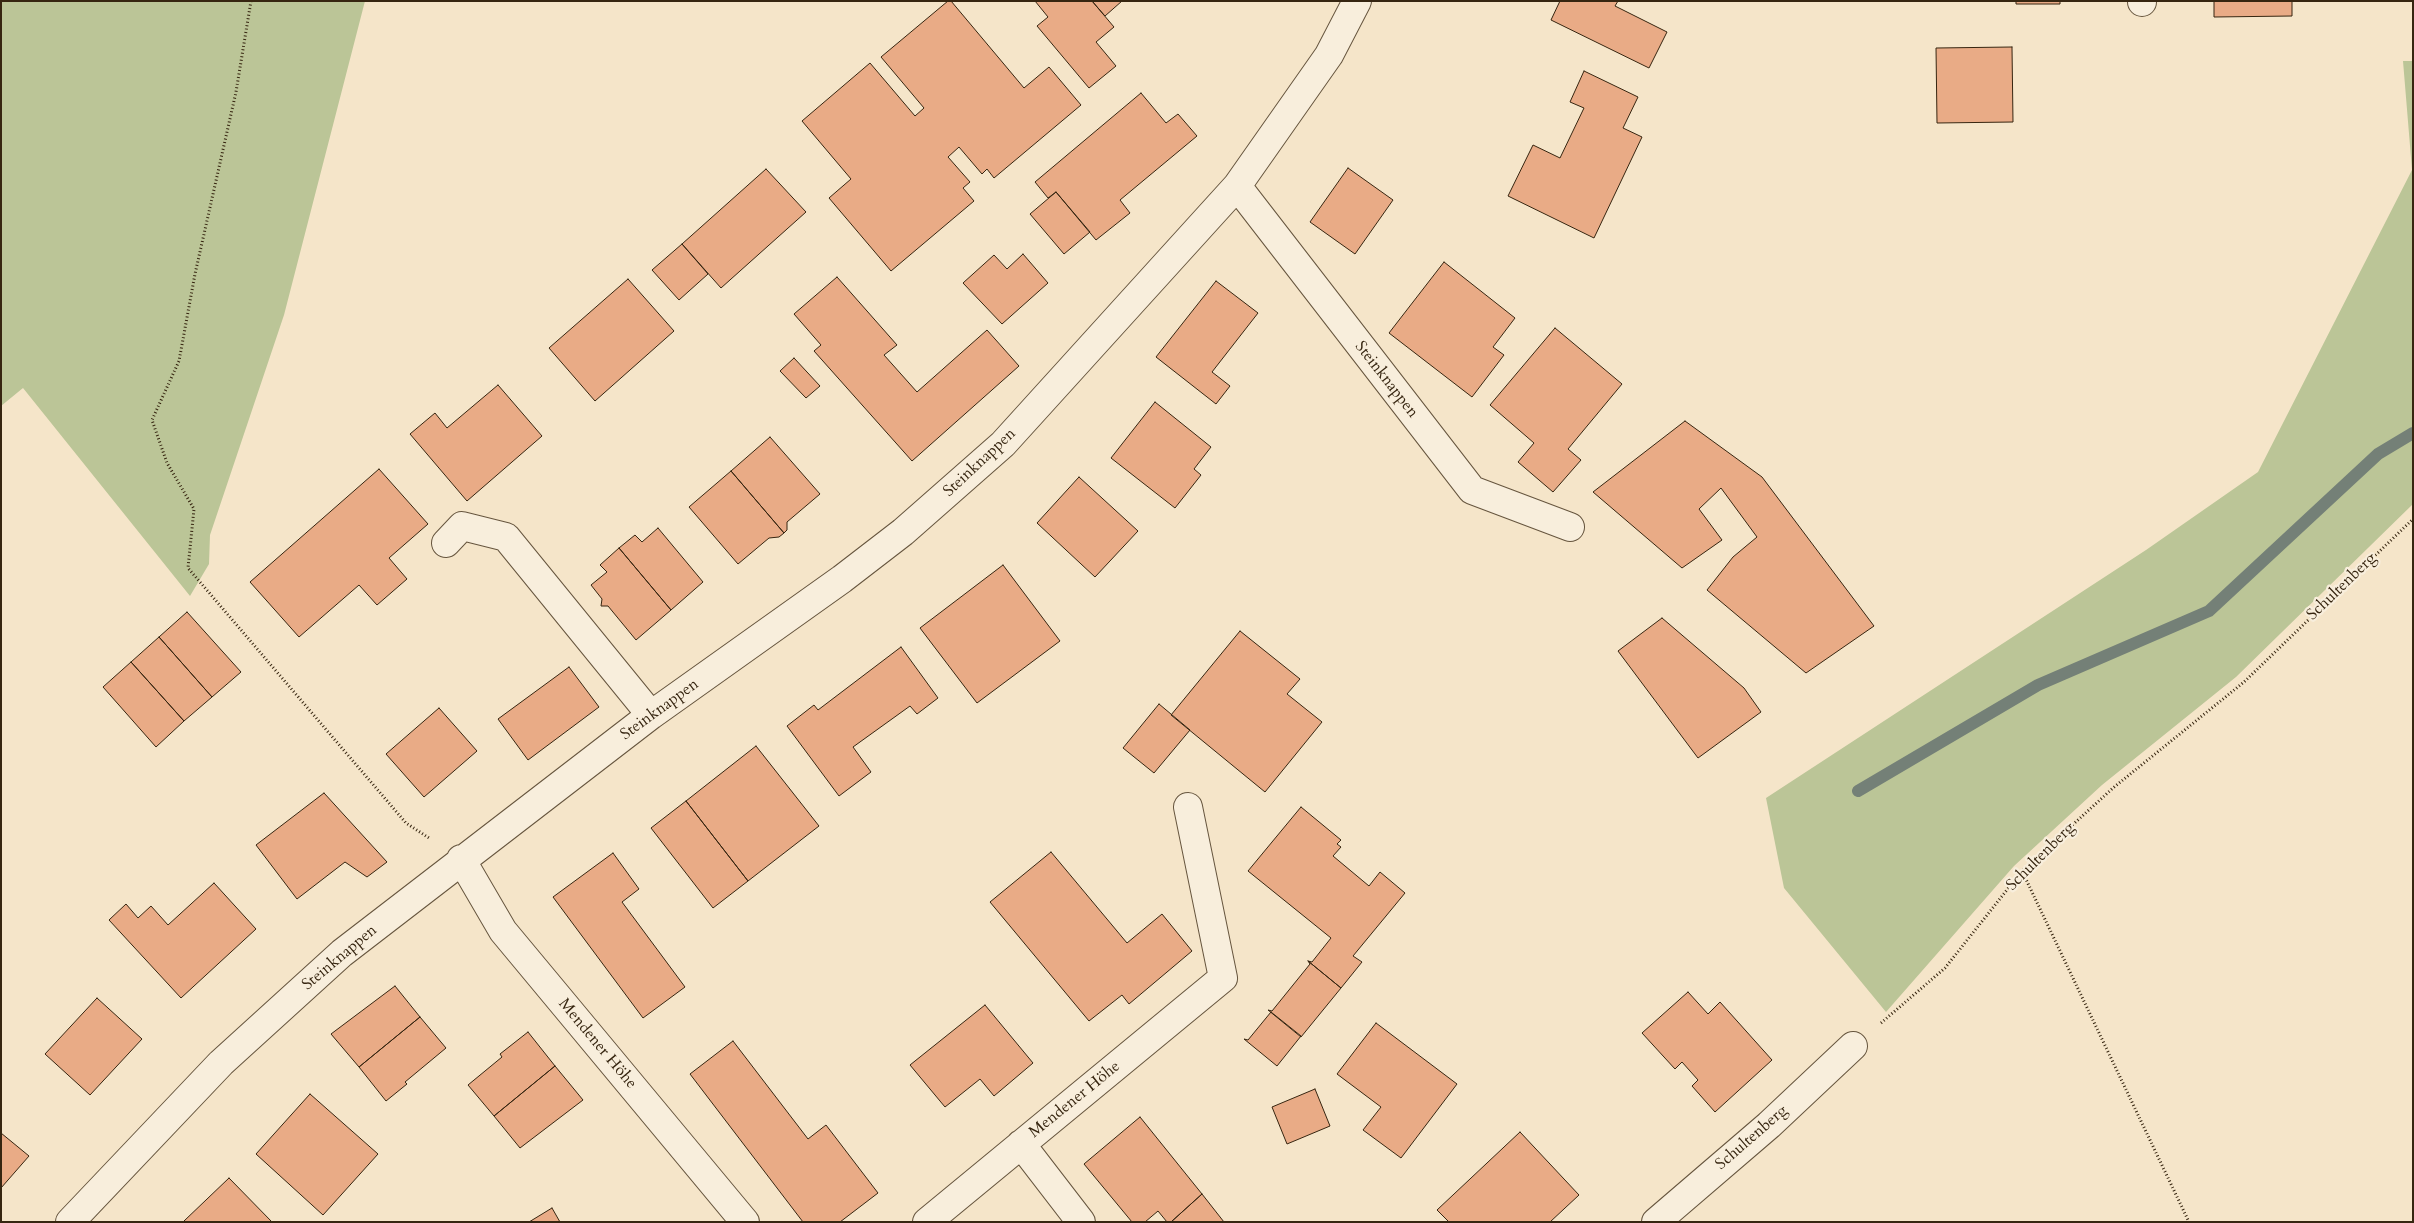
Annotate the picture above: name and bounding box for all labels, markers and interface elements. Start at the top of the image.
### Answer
street label: Steinknappen [1350,338,1422,422]
street label: Steinknappen [940,425,1020,501]
street label: Schultenberg [2303,549,2381,625]
street label: Steinknappen [617,675,703,745]
street label: Schultenberg [2003,819,2079,895]
street label: Steinknappen [299,921,381,995]
street label: Mendener Höhe [554,995,640,1093]
street label: Mendener Höhe [1026,1057,1124,1143]
street label: Schultenberg [1712,1102,1792,1174]

